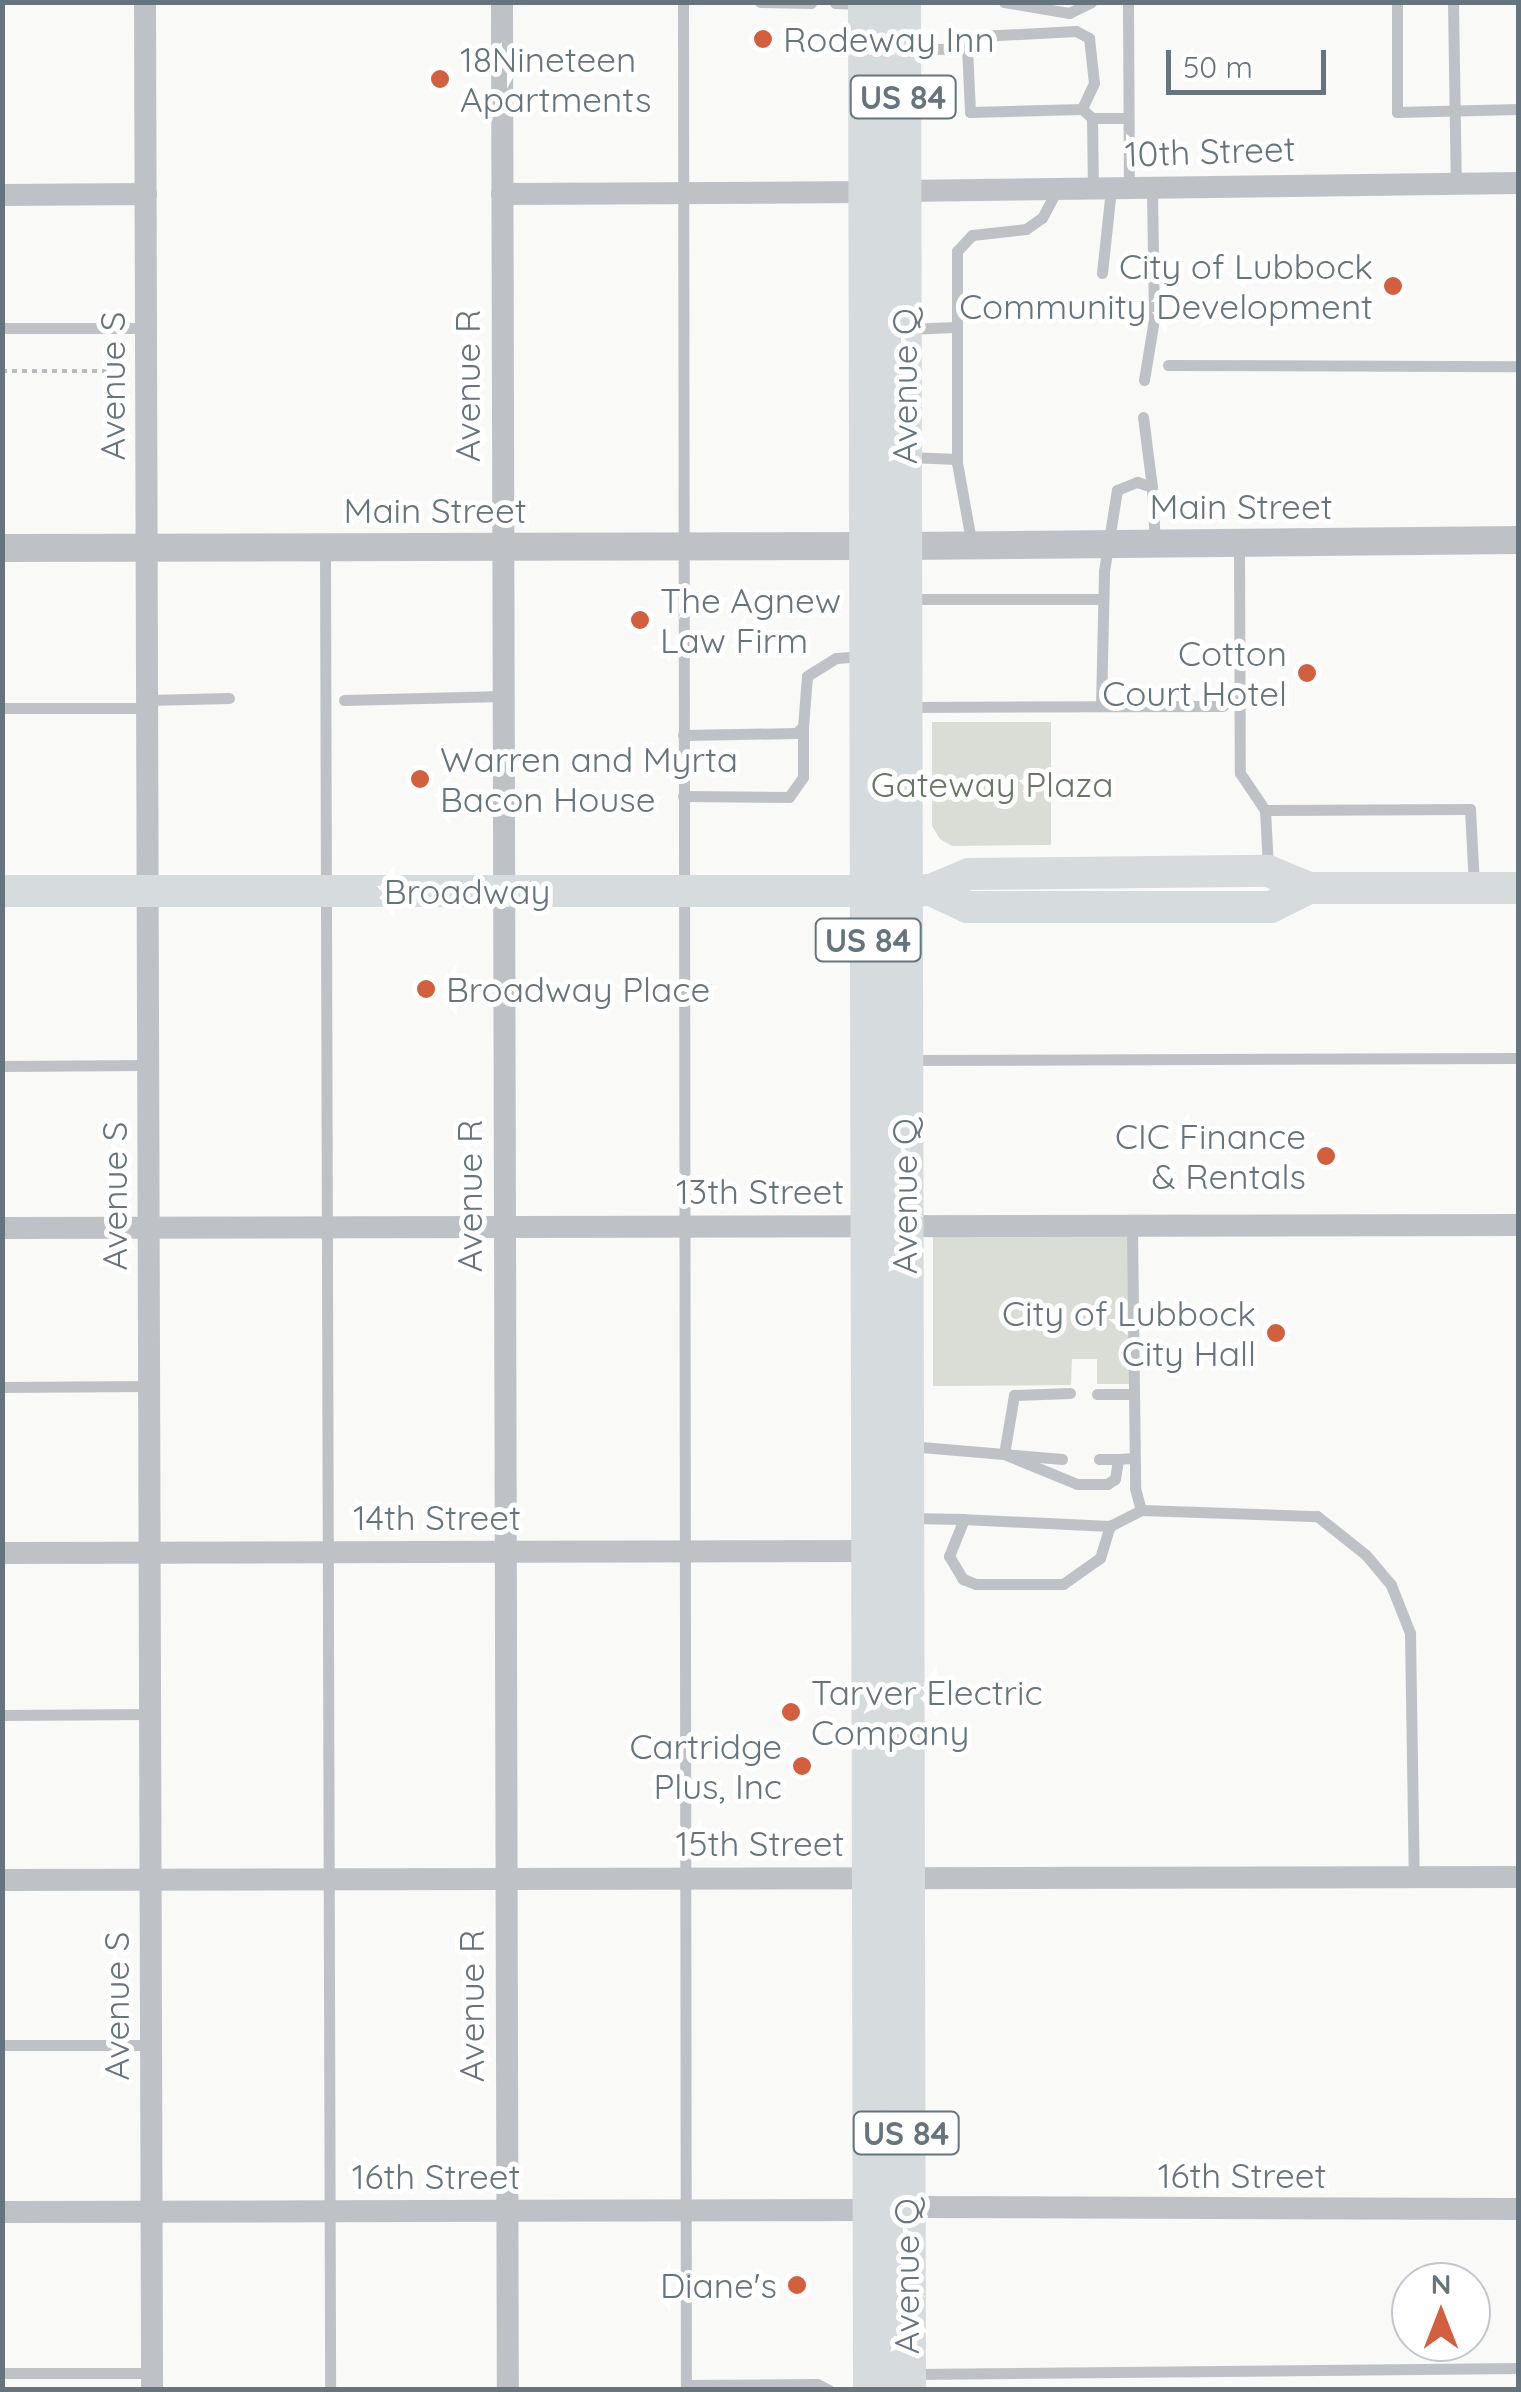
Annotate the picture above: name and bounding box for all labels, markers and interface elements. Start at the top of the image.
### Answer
place label: Rodeway Inn [783,18,995,60]
marker: Rodeway Inn [752,28,774,50]
scale bar [1171,30,1331,92]
place label: 18Nineteen Apartments [460,38,651,120]
text: 50 m [1183,48,1253,86]
marker: 18Nineteen Apartments [429,68,451,90]
road number: US 84 [848,70,958,124]
street label: 10th Street [1124,127,1296,175]
place label: City of Lubbock Community Development [959,245,1373,327]
marker: City of Lubbock Community Development [1382,275,1404,297]
street label: Avenue Q [883,308,925,464]
street label: Avenue R [446,310,488,462]
street label: Avenue S [91,312,133,460]
street label: Main Street [1149,485,1333,527]
street label: Main Street [343,489,527,531]
place label: The Agnew Law Firm [660,579,841,661]
marker: The Agnew Law Firm [629,609,651,631]
place label: Cotton Court Hotel [1102,632,1287,714]
marker: Cotton Court Hotel [1296,662,1318,684]
place label: Warren and Myrta Bacon House [440,738,738,820]
park label: Gateway Plaza [871,763,1113,805]
marker: Warren and Myrta Bacon House [409,768,431,790]
street label: Broadway [384,870,550,912]
road number: US 84 [813,913,923,967]
place label: Broadway Place [446,968,710,1010]
marker: Broadway Place [415,978,437,1000]
place label: CIC Finance & Rentals [1115,1115,1306,1197]
street label: Avenue Q [883,1118,925,1274]
street label: Avenue R [448,1120,490,1272]
street label: Avenue S [93,1122,135,1270]
marker: CIC Finance & Rentals [1315,1145,1337,1167]
street label: 13th Street [676,1170,844,1212]
place label: City of Lubbock City Hall [1002,1292,1256,1374]
marker: City of Lubbock City Hall [1265,1322,1287,1344]
street label: 14th Street [353,1496,521,1538]
place label: Tarver Electric Company [811,1671,1043,1753]
marker: Tarver Electric Company [780,1701,802,1723]
place label: Cartridge Plus, Inc [630,1725,782,1807]
marker: Cartridge Plus, Inc [791,1755,813,1777]
street label: 15th Street [676,1822,844,1864]
street label: Avenue R [450,1930,492,2082]
street label: Avenue S [95,1932,137,2080]
road number: US 84 [851,2106,961,2160]
street label: 16th Street [1158,2154,1326,2196]
street label: 16th Street [352,2155,520,2197]
street label: Avenue Q [885,2198,927,2354]
north arrow [1391,2262,1491,2362]
place label: Diane's [660,2264,777,2306]
text: N [1431,2266,1451,2301]
marker: Diane's [786,2274,808,2296]

